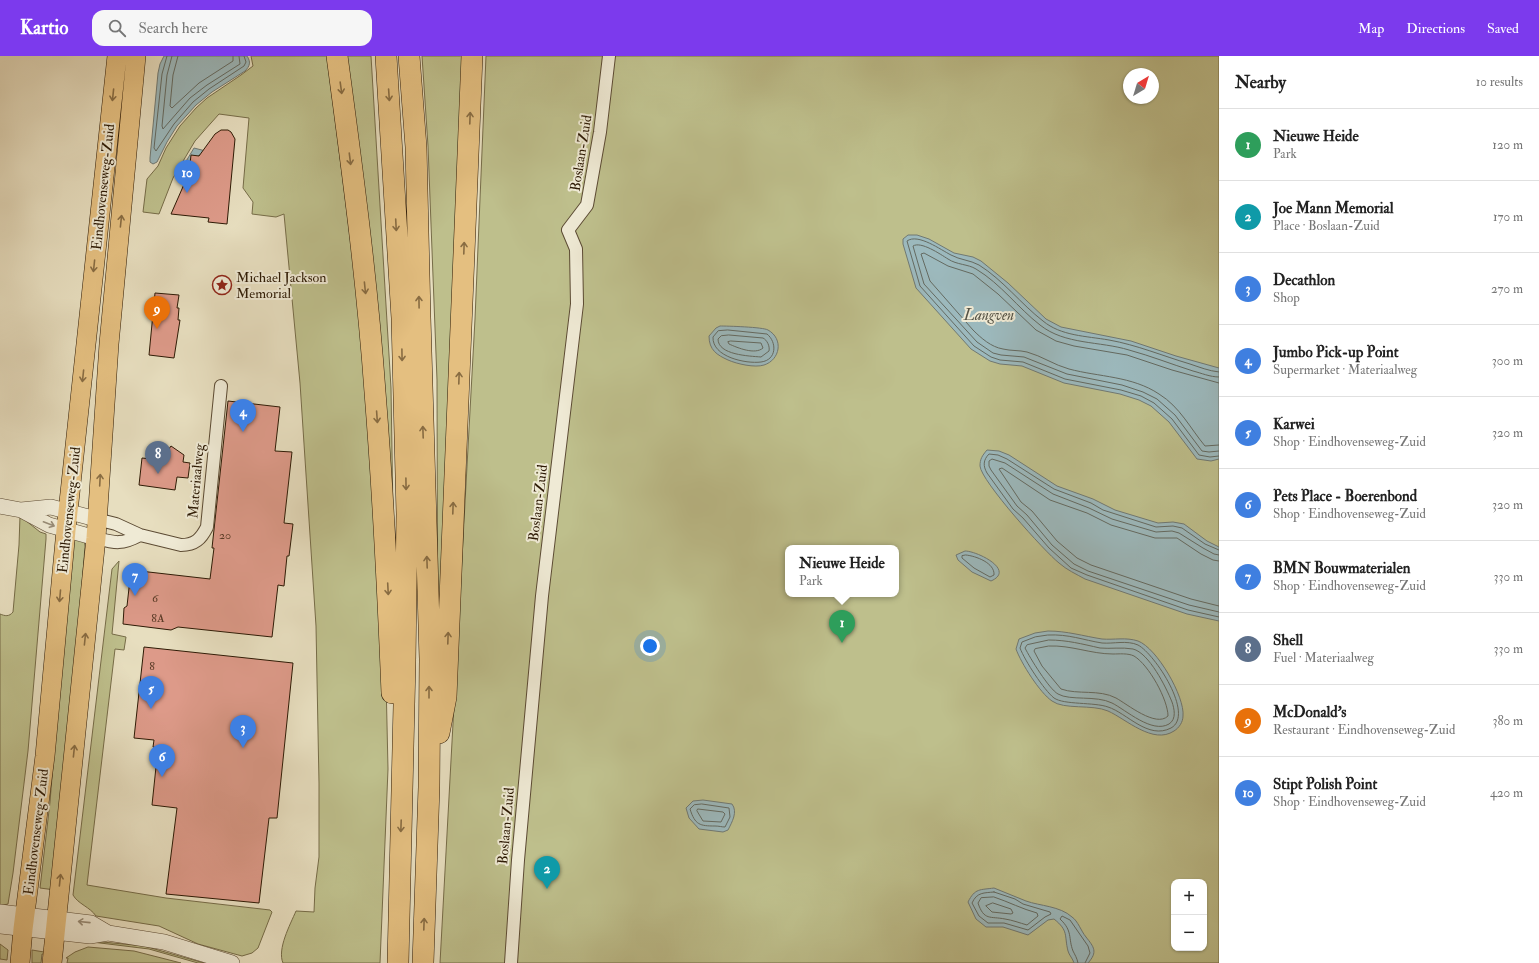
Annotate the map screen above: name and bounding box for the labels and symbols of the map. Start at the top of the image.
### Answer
north arrow [1123,68,1159,104]
one-way arrow [337,81,345,94]
one-way arrow [109,88,116,101]
one-way arrow [385,88,392,101]
one-way arrow [466,112,473,125]
street label: Boslaan-Zuid [567,113,595,192]
street label: Eindhovenseweg-Zuid [88,123,118,251]
one-way arrow [347,152,354,165]
pin: 10 [174,160,200,193]
one-way arrow [117,215,124,228]
one-way arrow [393,218,400,231]
one-way arrow [461,242,468,255]
one-way arrow [91,259,98,272]
place label: Michael Jackson Memorial [236,269,326,302]
place icon: Michael Jackson Memorial [211,274,233,296]
one-way arrow [362,281,369,294]
pin: 9 [144,296,170,329]
one-way arrow [415,296,423,309]
water label: Langven [963,306,1014,325]
one-way arrow [399,348,406,361]
one-way arrow [79,369,86,382]
one-way arrow [455,372,462,385]
pin: 4 [230,399,256,432]
one-way arrow [374,410,381,423]
one-way arrow [419,426,427,439]
pin: 8 [145,441,171,474]
street label: Materiaalweg [184,442,208,519]
street label: Eindhovenseweg-Zuid [54,446,84,574]
street label: Boslaan-Zuid [525,464,551,542]
one-way arrow [96,474,104,487]
one-way arrow [402,478,410,491]
one-way arrow [450,502,457,515]
one-way arrow [43,521,55,529]
house number: 20 [219,528,231,543]
one-way arrow [423,556,431,569]
pin: 7 [122,563,148,596]
one-way arrow [384,582,392,595]
one-way arrow [56,589,63,602]
house number: 6 [152,591,159,606]
pin: 1 [829,610,855,643]
house number: 8A [151,611,165,626]
one-way arrow [444,632,452,645]
one-way arrow [81,633,89,646]
your location [640,636,660,656]
house number: 8 [149,659,155,674]
pin: 5 [138,676,164,709]
one-way arrow [426,686,433,699]
pin: 3 [230,715,256,748]
pin: 6 [149,744,175,777]
one-way arrow [70,745,77,758]
street label: Eindhovenseweg-Zuid [20,768,52,896]
street label: Boslaan-Zuid [494,787,518,865]
one-way arrow [398,819,405,832]
pin: 2 [534,856,560,889]
one-way arrow [57,874,64,887]
one-way arrow [78,918,91,926]
one-way arrow [420,918,428,931]

